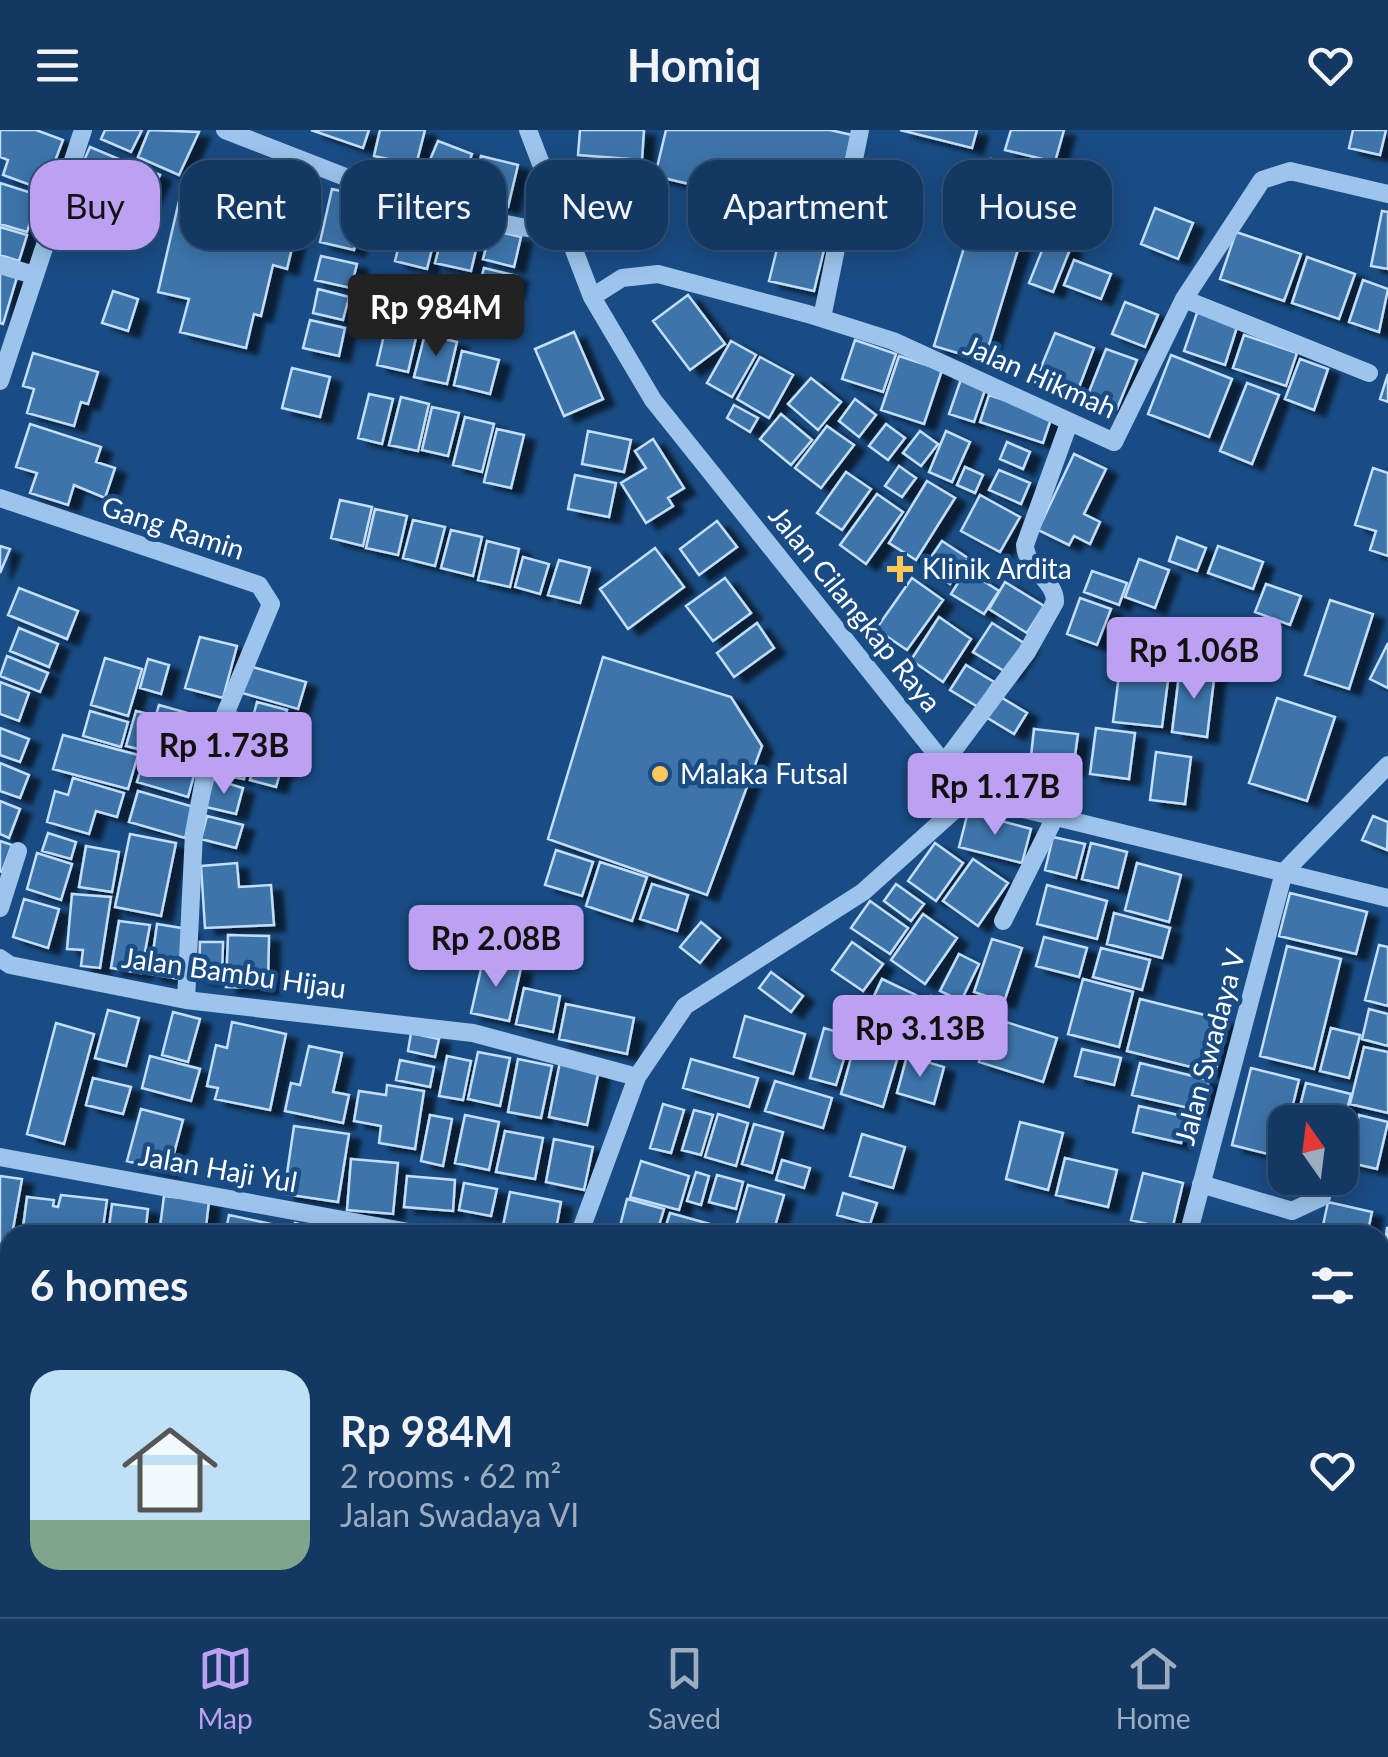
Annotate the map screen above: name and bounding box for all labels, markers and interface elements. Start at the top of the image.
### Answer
icon: menu [30,38,85,93]
text: Homiq [627,38,761,92]
icon: heart [1303,38,1358,93]
chip: Buy [30,160,160,250]
chip: Rent [180,160,321,250]
chip: Filters [341,160,506,250]
chip: New [526,160,668,250]
chip: Apartment [688,160,923,250]
chip: House [943,160,1112,250]
pin: Rp 984M [344,274,528,359]
text: Rp 984M [370,287,502,326]
street label: Jalan Hikmah [959,327,1122,425]
street label: Gang Ramin [98,488,249,566]
street label: Jalan Cilangkap Raya [762,499,949,718]
place label: Klinik Ardita [922,551,1072,585]
marker: Klinik Ardita [887,556,913,582]
pin: Rp 1.06B [1091,617,1297,702]
text: Rp 1.06B [1129,630,1259,669]
pin: Rp 1.73B [121,712,327,797]
text: Rp 1.73B [159,725,289,764]
pin: Rp 1.17B [892,753,1098,838]
place label: Malaka Futsal [680,756,848,790]
marker: Malaka Futsal [649,763,671,785]
text: Rp 1.17B [930,766,1060,805]
pin: Rp 2.08B [393,905,599,990]
text: Rp 2.08B [431,918,561,957]
street label: Jalan Bambu Hijau [120,939,348,1005]
street label: Jalan Swadaya V [1167,945,1252,1148]
pin: Rp 3.13B [817,995,1023,1080]
text: Rp 3.13B [855,1008,985,1047]
north arrow [1268,1105,1358,1195]
map controls [1268,1105,1358,1195]
street label: Jalan Haji Yul [136,1137,300,1199]
icon: filters [1305,1258,1360,1313]
text: 6 homes [30,1260,188,1310]
text: Rp 984M [340,1406,514,1456]
icon: home [110,1410,230,1530]
icon: heart [1305,1443,1360,1498]
text: 2 rooms · 62 m² [340,1456,561,1495]
text: Jalan Swadaya VI [340,1495,579,1534]
tab: Map [198,1641,253,1735]
tab: Saved [648,1641,721,1735]
tab: Home [1116,1641,1190,1735]

